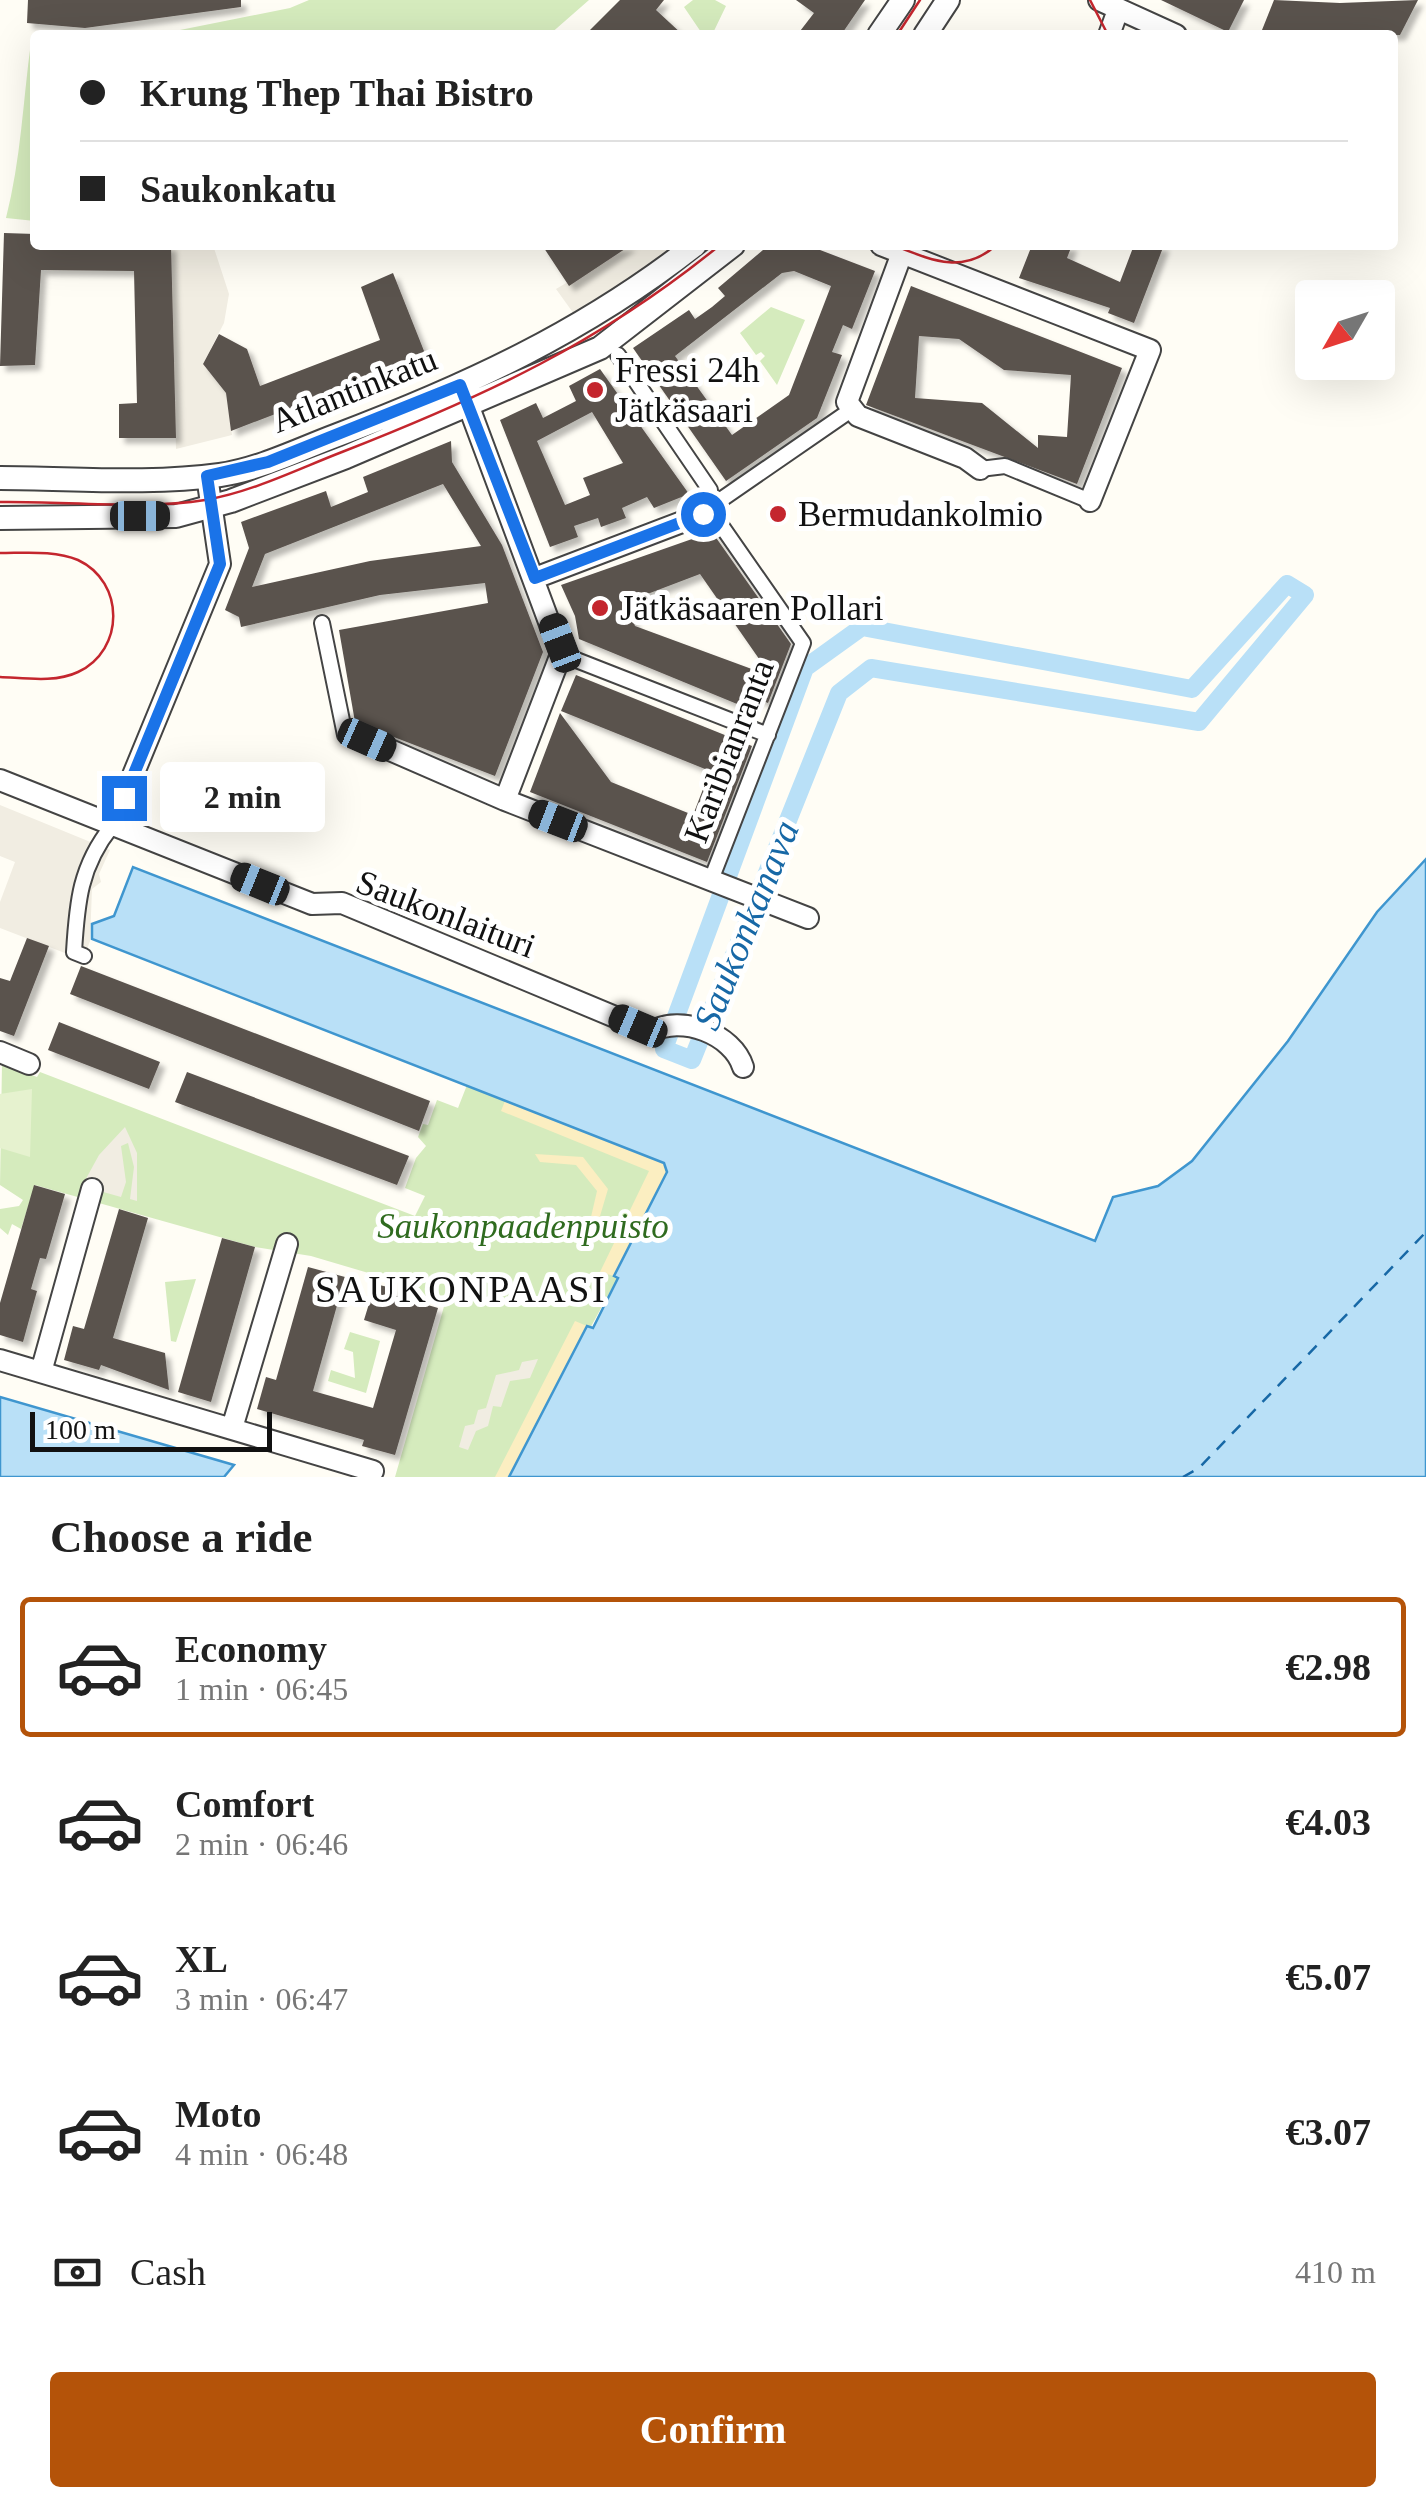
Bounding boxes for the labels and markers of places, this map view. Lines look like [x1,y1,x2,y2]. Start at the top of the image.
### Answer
place label: Fressi 24h Jätkäsaari [615,351,760,430]
marker: Fressi 24h Jätkäsaari [584,379,606,401]
place label: Bermudankolmio [798,495,1043,534]
marker: Bermudankolmio [767,503,789,525]
place label: Jätkäsaaren Pollari [620,589,884,628]
marker: Jätkäsaaren Pollari [589,597,611,619]

